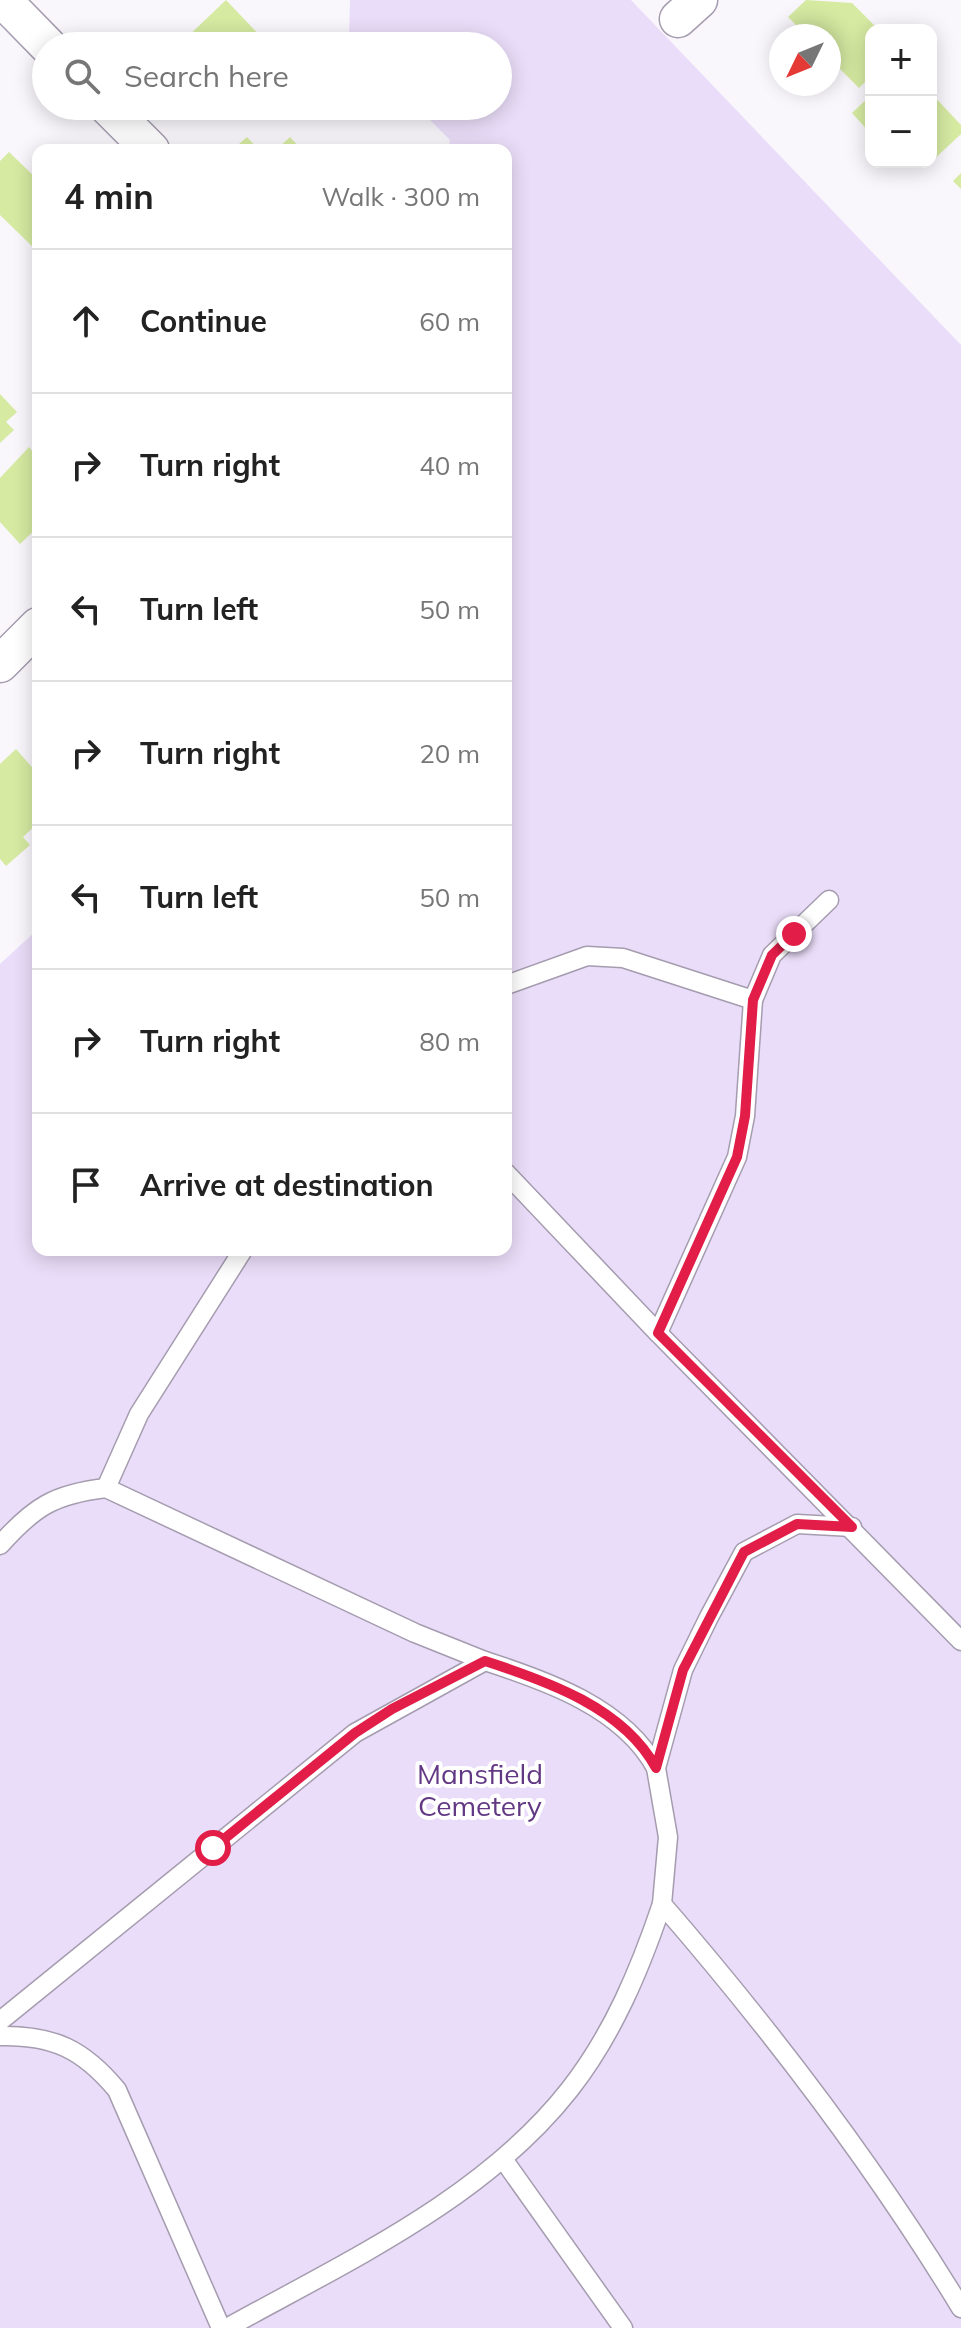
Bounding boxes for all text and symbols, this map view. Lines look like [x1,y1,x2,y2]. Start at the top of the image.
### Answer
north arrow [769,24,841,96]
map controls [865,24,937,168]
button: + [865,24,937,96]
search box [32,32,512,120]
icon: search [60,54,104,98]
text: Search here [124,57,289,95]
button: − [865,96,937,168]
text: 4 min [64,175,154,218]
text: Walk · 300 m [321,180,480,213]
icon: ahead [64,299,108,343]
text: Continue [140,302,267,340]
text: 60 m [419,305,480,338]
icon: right [64,443,108,487]
text: Turn right [140,446,280,484]
text: 40 m [419,449,480,482]
icon: left [64,587,108,631]
text: Turn left [140,590,258,628]
text: 50 m [419,593,480,626]
icon: right [64,731,108,775]
text: Turn right [140,734,280,772]
text: 20 m [419,737,480,770]
icon: left [64,875,108,919]
text: Turn left [140,878,258,916]
text: 50 m [419,881,480,914]
route end [776,916,812,952]
icon: right [64,1019,108,1063]
text: Turn right [140,1022,280,1060]
text: 80 m [419,1025,480,1058]
icon: arrive [64,1163,108,1207]
text: Arrive at destination [140,1166,434,1204]
park label: Mansfield Cemetery [417,1756,543,1823]
route start [195,1830,231,1866]

